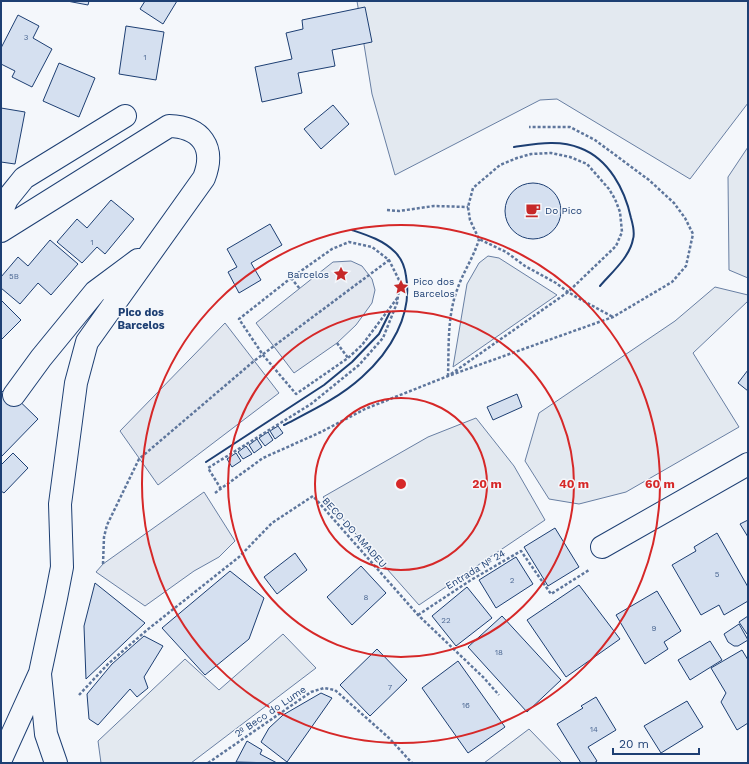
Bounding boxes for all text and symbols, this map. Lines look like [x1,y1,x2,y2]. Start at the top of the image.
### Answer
house number: 3 [24,33,29,42]
house number: 1 [143,53,147,62]
cafe icon: Do Pico [524,201,542,219]
place label: Do Pico [545,205,582,216]
house number: 1 [90,238,94,247]
place icon: Barcelos [332,265,350,283]
place label: Barcelos [287,269,329,280]
house number: 5B [9,272,19,281]
place label: Pico dos Barcelos [413,276,455,299]
place icon: Pico dos Barcelos [392,278,410,296]
district label: Pico dos Barcelos [117,306,165,332]
centre of rings [394,477,408,491]
text: 20 m [472,477,502,491]
text: 40 m [559,477,589,491]
text: 60 m [645,477,675,491]
street label: BECO DO AMADEU [320,495,389,570]
street label: Entrada Nº 24 [444,547,507,591]
house number: 5 [715,570,720,579]
house number: 2 [510,576,515,585]
house number: 8 [364,593,369,602]
house number: 22 [441,616,451,625]
house number: 9 [652,624,657,633]
house number: 18 [495,648,503,657]
street label: 2º Beco do Lume [233,683,308,739]
house number: 7 [388,683,393,692]
house number: 16 [462,701,470,710]
house number: 14 [590,725,598,734]
scale bar [613,730,699,756]
text: 20 m [619,737,649,751]

